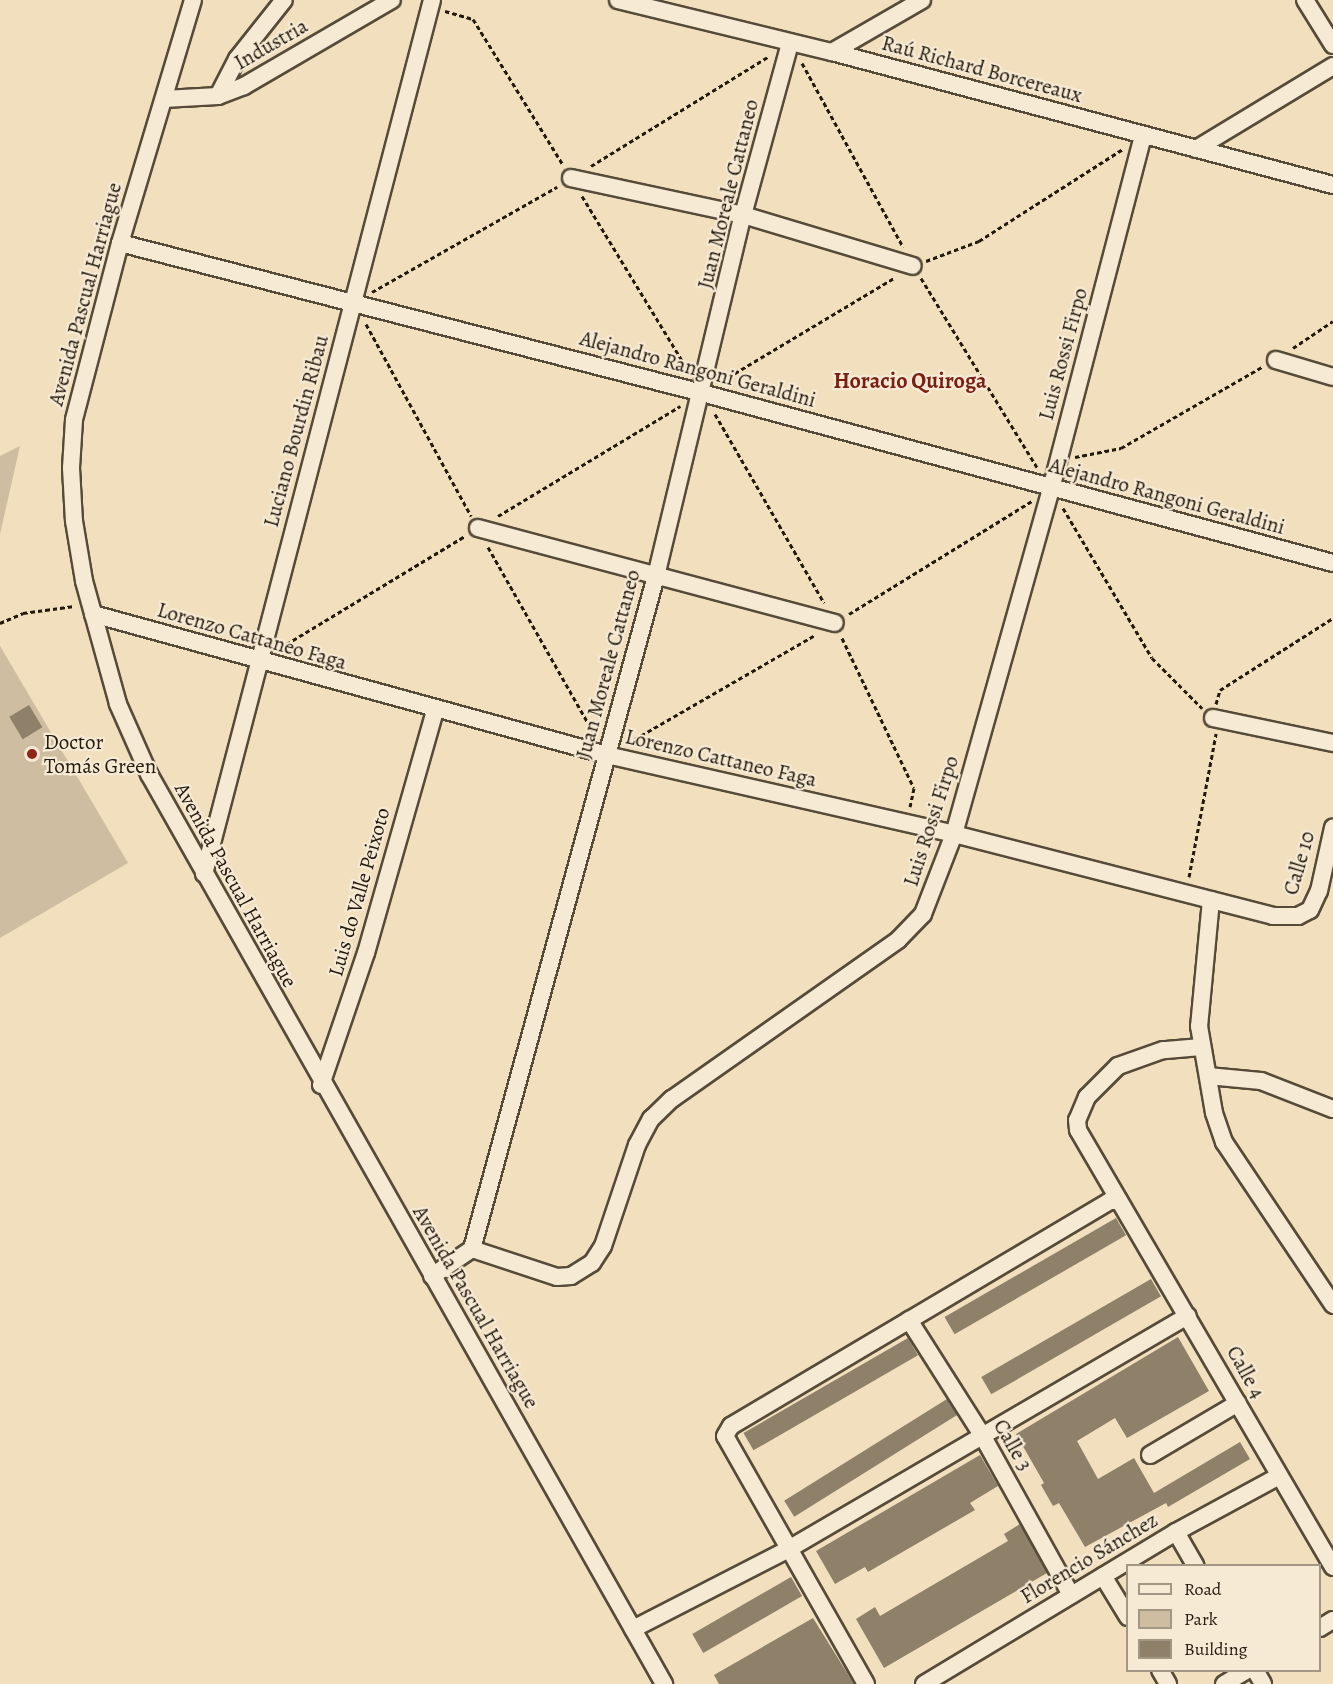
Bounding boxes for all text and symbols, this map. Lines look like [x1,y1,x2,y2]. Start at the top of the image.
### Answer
street label: Industria [230,13,312,75]
street label: Raú Richard Borcereaux [879,30,1085,108]
street label: Juan Moreale Cattaneo [692,97,764,291]
street label: Avenida Pascual Harriague [43,180,127,408]
street label: Luis Rossi Firpo [1033,285,1093,423]
street label: Alejandro Rangoni Geraldini [577,325,819,413]
street label: Luciano Bourdin Ribau [258,332,334,530]
district label: Horacio Quiroga [833,369,987,395]
street label: Alejandro Rangoni Geraldini [1046,452,1288,540]
street label: Juan Moreale Cattaneo [571,567,645,761]
street label: Lorenzo Cattaneo Faga [154,597,350,675]
street label: Lorenzo Cattaneo Faga [623,724,819,792]
place label: Doctor Tomás Green [44,729,156,779]
marker: Doctor Tomás Green [25,747,39,761]
street label: Luis Rossi Firpo [898,752,964,890]
street label: Avenida Pascual Harriague [169,778,303,992]
street label: Luis do Valle Peixoto [323,805,395,979]
street label: Calle 10 [1278,828,1320,898]
street label: Avenida Pascual Harriague [408,1201,544,1413]
street label: Calle 4 [1221,1341,1271,1403]
street label: Calle 3 [988,1415,1038,1475]
street label: Florencio Sánchez [1016,1507,1162,1609]
legend [1126,1564,1321,1672]
text: Road [1184,1577,1221,1601]
text: Park [1184,1607,1218,1631]
text: Building [1184,1637,1248,1661]

